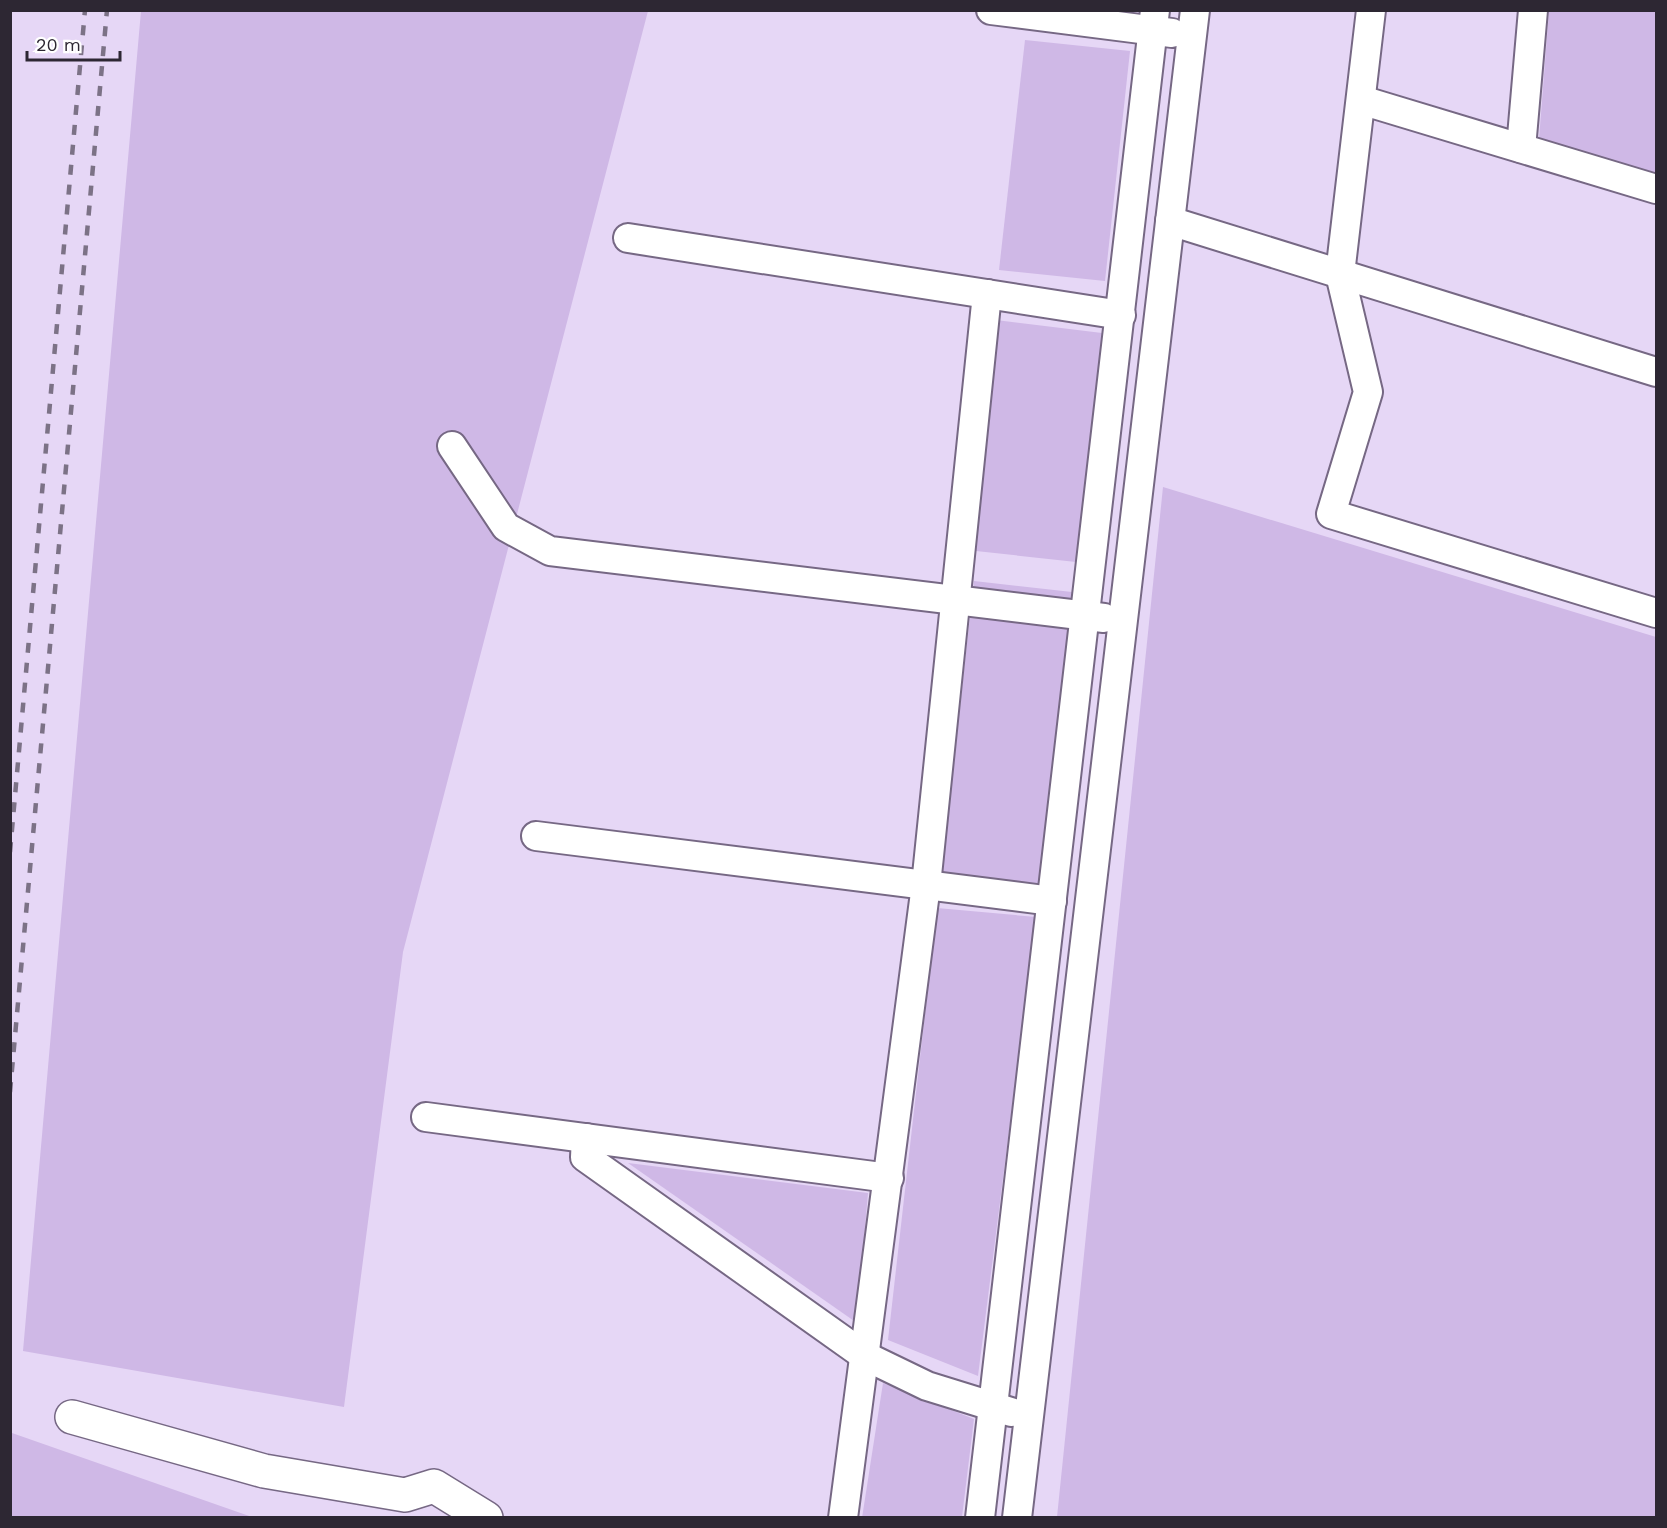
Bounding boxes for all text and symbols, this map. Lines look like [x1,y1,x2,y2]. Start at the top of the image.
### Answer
scale bar [27,24,120,62]
text: 20 m [36,34,81,55]

